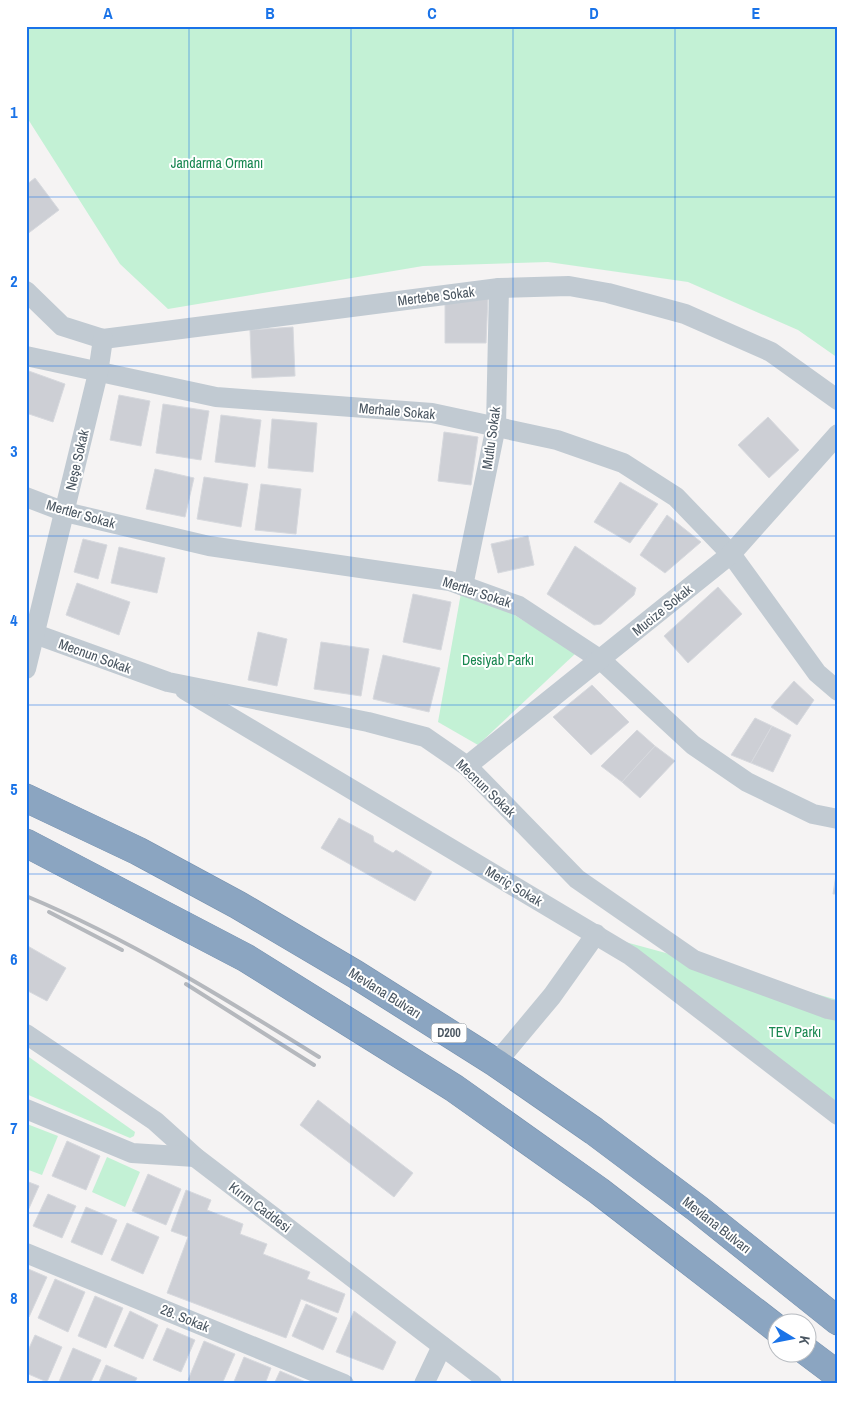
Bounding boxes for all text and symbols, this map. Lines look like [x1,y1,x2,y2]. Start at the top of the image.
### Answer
text: A [103,2,113,24]
text: B [265,2,275,24]
text: C [427,2,437,24]
text: D [589,2,599,24]
text: E [752,2,761,24]
text: 1 [10,101,18,123]
park label: Jandarma Ormanı [171,154,263,172]
text: 2 [10,270,18,292]
street label: Mertebe Sokak [397,282,476,310]
street label: Merhale Sokak [358,399,436,423]
street label: Mutlu Sokak [478,405,504,471]
street label: Neşe Sokak [61,428,93,492]
text: 3 [10,440,18,462]
street label: Mertler Sokak [44,496,118,532]
street label: Mertler Sokak [441,572,514,612]
street label: Mucize Sokak [628,580,696,640]
text: 4 [10,609,18,631]
street label: Mecnun Sokak [56,635,134,678]
park label: Desiyab Parkı [462,651,534,669]
street label: Mecnun Sokak [452,755,520,821]
text: 5 [10,778,18,800]
street label: Meriç Sokak [482,862,546,910]
text: 6 [10,948,18,970]
street label: Mevlana Bulvarı [345,964,425,1022]
park label: TEV Parkı [769,1023,821,1041]
road number: D200 [432,1024,466,1042]
text: 7 [10,1117,18,1139]
street label: Kırım Caddesi [225,1178,295,1236]
street label: Mevlana Bulvarı [679,1193,755,1257]
text: 8 [10,1287,18,1309]
street label: 28. Sokak [158,1300,212,1336]
north arrow [766,1312,816,1362]
text: K [795,1335,814,1347]

